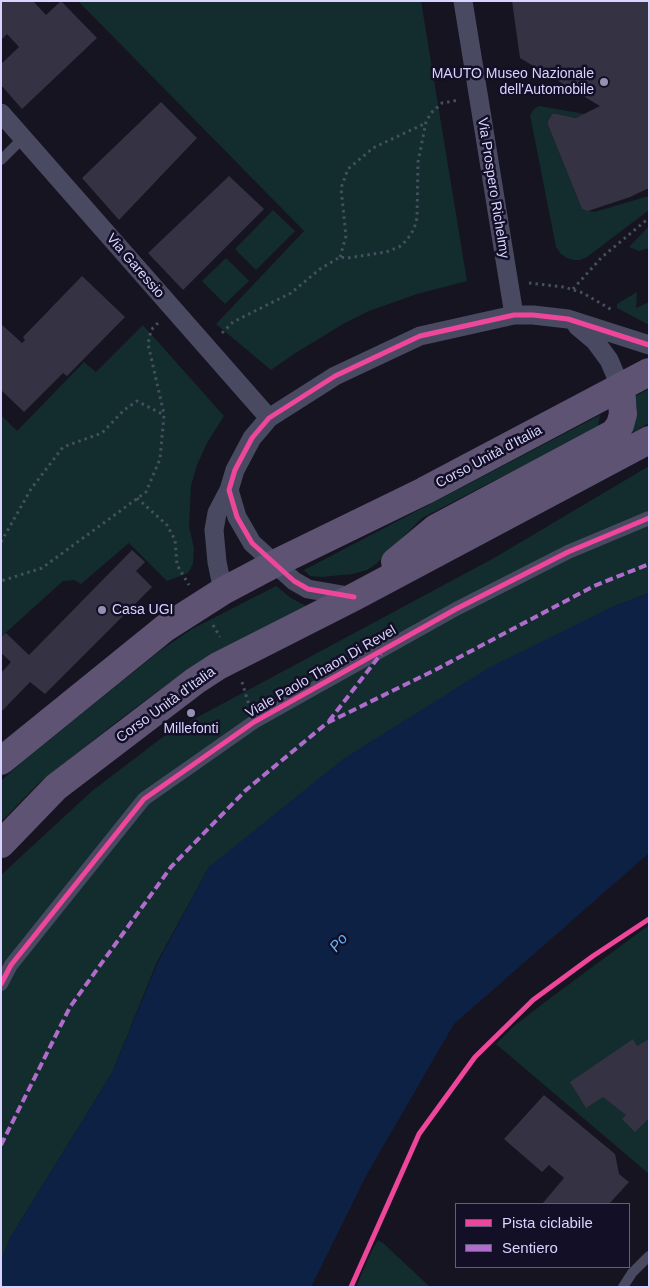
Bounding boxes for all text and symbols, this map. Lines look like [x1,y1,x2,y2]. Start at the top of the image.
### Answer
place label: MAUTO Museo Nazionale dell'Automobile [432,66,594,98]
marker: MAUTO Museo Nazionale dell'Automobile [598,76,610,88]
street label: Via Prospero Richelmy [474,116,512,260]
street label: Via Garessio [102,230,168,302]
street label: Corso Unità d'Italia [433,422,545,492]
place label: Casa UGI [112,602,173,618]
marker: Casa UGI [96,604,108,616]
street label: Viale Paolo Thaon Di Revel [243,622,399,722]
street label: Corso Unità d'Italia [113,664,219,746]
marker: Millefonti [185,707,197,719]
place label: Millefonti [163,721,219,737]
water label: Po [326,930,352,956]
legend [455,1203,630,1268]
text: Pista ciclabile [502,1214,593,1231]
text: Sentiero [502,1239,558,1256]

